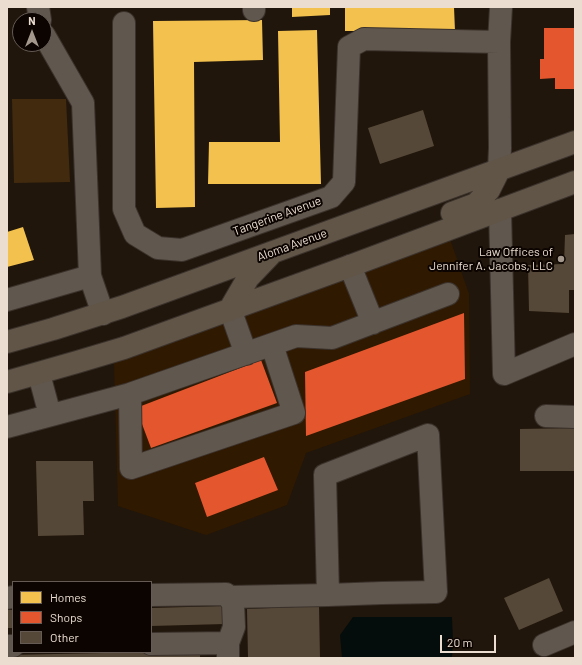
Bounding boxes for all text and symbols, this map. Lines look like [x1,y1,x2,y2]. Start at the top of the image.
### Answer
north arrow [12,12,52,52]
text: N [28,14,36,27]
street label: Tangerine Avenue [231,193,323,239]
street label: Aloma Avenue [255,226,329,264]
place label: Law Offices of Jennifer A. Jacobs, LLC [429,245,553,273]
marker: Law Offices of Jennifer A. Jacobs, LLC [556,254,566,264]
legend [12,581,152,653]
text: Homes [50,590,86,604]
text: Shops [50,610,82,624]
scale bar [442,627,498,653]
text: Other [50,630,79,644]
text: 20 m [447,635,473,649]

